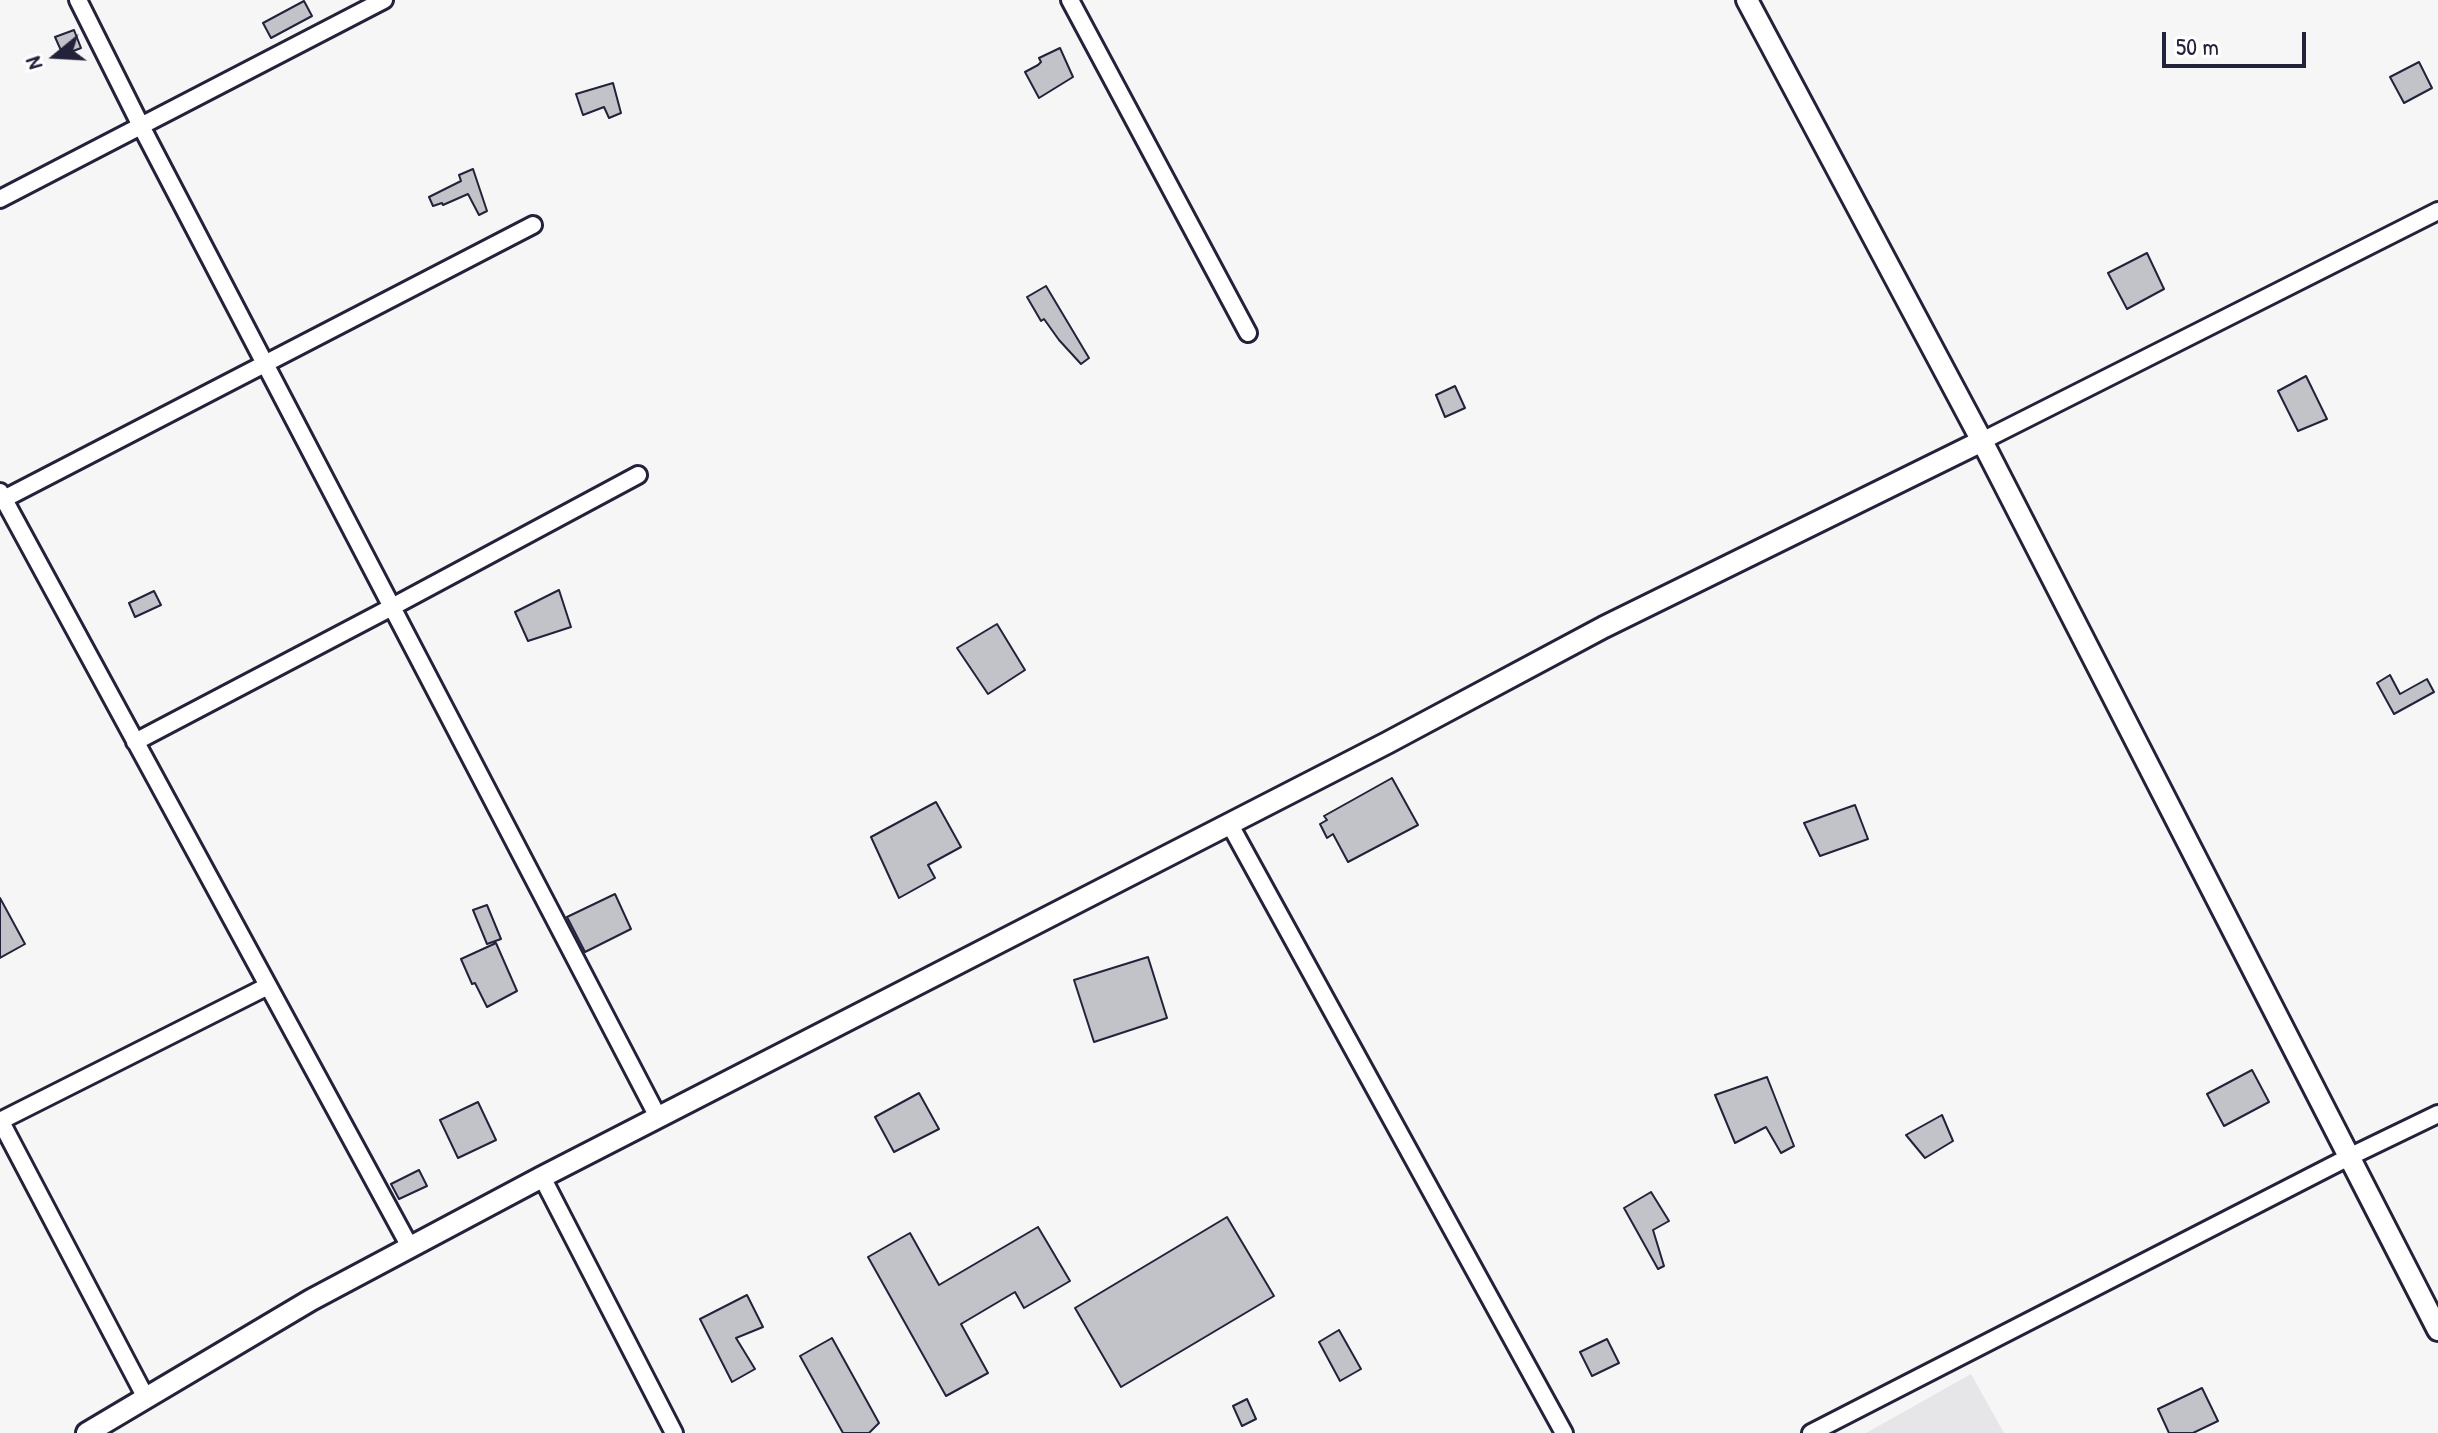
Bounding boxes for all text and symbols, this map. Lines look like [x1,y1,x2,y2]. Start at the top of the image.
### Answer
north arrow [16,16,96,96]
scale bar [2166,16,2310,66]
text: 50 m [2176,30,2219,62]
text: N [17,53,49,74]

